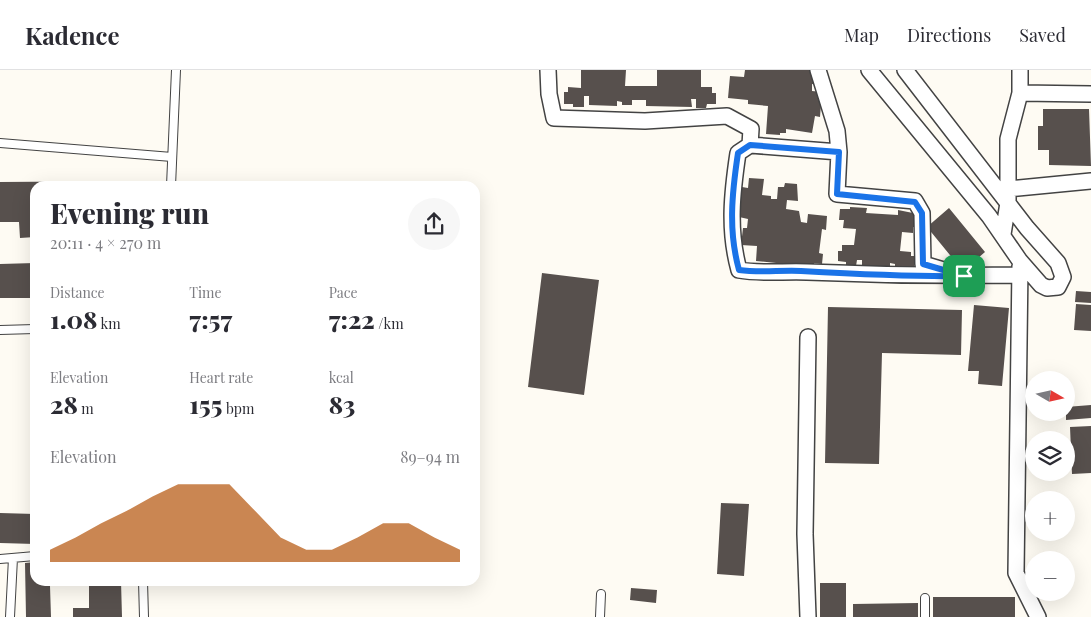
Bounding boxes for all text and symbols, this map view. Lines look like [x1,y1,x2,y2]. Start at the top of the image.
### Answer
text: Kadence [25,19,120,51]
text: Map [844,23,879,47]
text: Directions [907,23,991,47]
text: Saved [1019,23,1066,47]
text: Evening run [50,194,209,231]
button: share [408,198,460,250]
text: 20:11 · 4 × 270 m [50,232,161,253]
pin [943,255,985,297]
icon: arrive [950,262,978,290]
text: Distance [50,283,105,302]
text: Time [189,283,222,302]
text: Pace [329,283,358,302]
text: 1.08 [50,302,97,335]
text: 7:57 [189,302,232,335]
text: 7:22 [329,302,375,335]
text: km [97,314,121,333]
text: /km [375,314,404,333]
text: Elevation [50,368,108,387]
text: Heart rate [189,368,253,387]
text: kcal [329,368,354,387]
north arrow [1025,371,1075,421]
map controls [1025,371,1075,601]
text: 28 [50,387,78,420]
text: 155 [189,387,222,420]
text: 83 [329,387,355,420]
text: m [78,399,94,418]
text: bpm [222,399,254,418]
button: layers [1025,431,1075,481]
text: Elevation [50,446,117,467]
text: 89–94 m [400,446,460,467]
button: + [1025,491,1075,541]
button: − [1025,551,1075,601]

